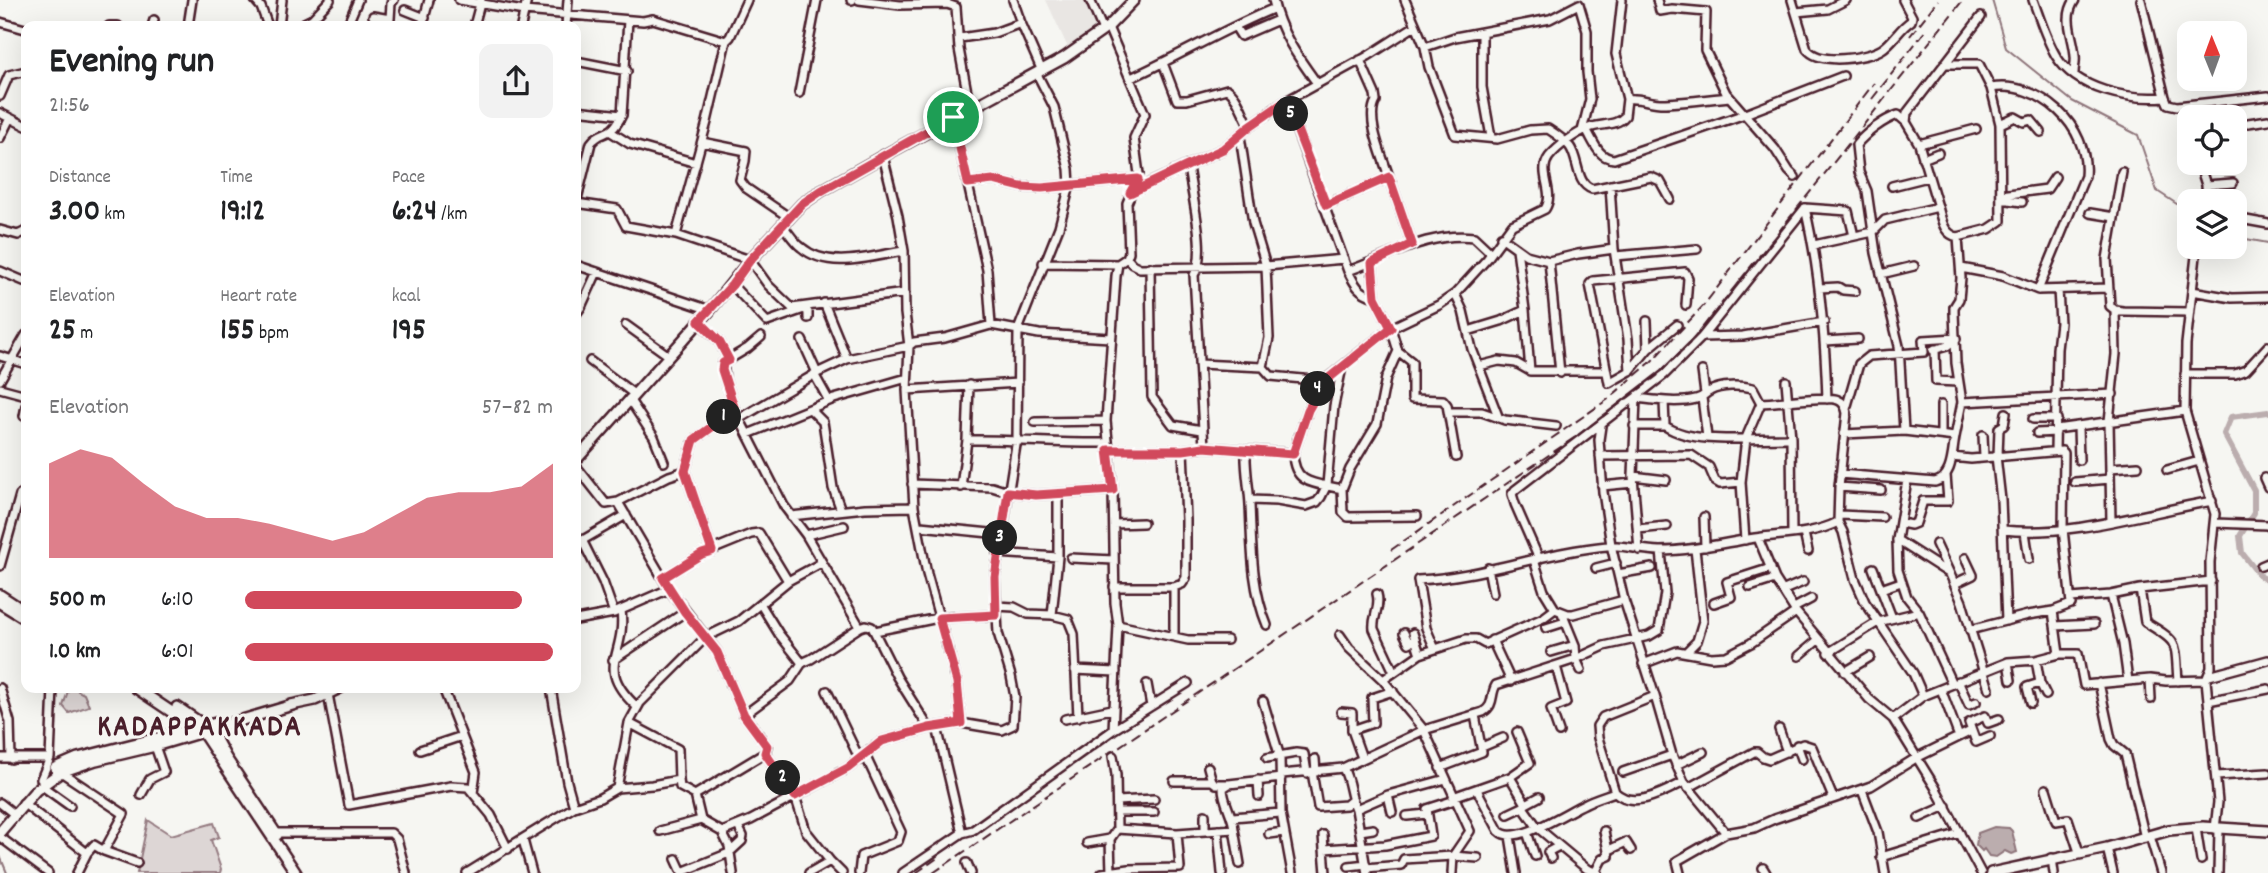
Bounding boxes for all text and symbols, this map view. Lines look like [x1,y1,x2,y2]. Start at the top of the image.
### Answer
north arrow [2177,21,2247,91]
map controls [2177,21,2247,259]
text: Evening run [49,36,214,91]
button: share [479,44,553,118]
pin [923,87,983,147]
text: 21:56 [49,90,90,123]
pin: 5 [1274,96,1308,132]
icon: arrive [934,98,972,136]
text: 5 [1286,100,1295,127]
button: locate [2177,105,2247,175]
text: Distance [49,165,111,192]
text: Time [220,165,253,192]
text: Pace [392,165,425,192]
button: layers [2177,189,2247,259]
text: 3.00 [49,192,100,235]
text: 19:12 [220,192,265,235]
text: 6:24 [392,192,437,235]
text: km [100,202,125,229]
text: /km [437,202,468,229]
text: Elevation [49,284,115,311]
text: Heart rate [220,284,297,311]
text: kcal [392,284,421,311]
text: 25 [49,311,76,354]
text: 155 [220,311,255,354]
text: 195 [392,311,426,354]
text: m [76,321,93,348]
text: bpm [255,321,289,348]
pin: 4 [1300,372,1336,406]
text: 4 [1314,375,1321,402]
text: Elevation [49,392,129,425]
text: 57–82 m [482,392,553,425]
pin: 1 [706,400,742,434]
text: 1 [721,403,726,430]
pin: 3 [982,520,1018,556]
text: 3 [995,524,1004,551]
text: 500 m [49,584,106,617]
text: 6:10 [161,584,194,617]
text: 1.0 km [49,636,101,669]
text: 6:01 [161,636,194,669]
district label: KADAPPAKKADA [97,708,303,751]
pin: 2 [766,760,800,796]
text: 2 [778,764,787,791]

